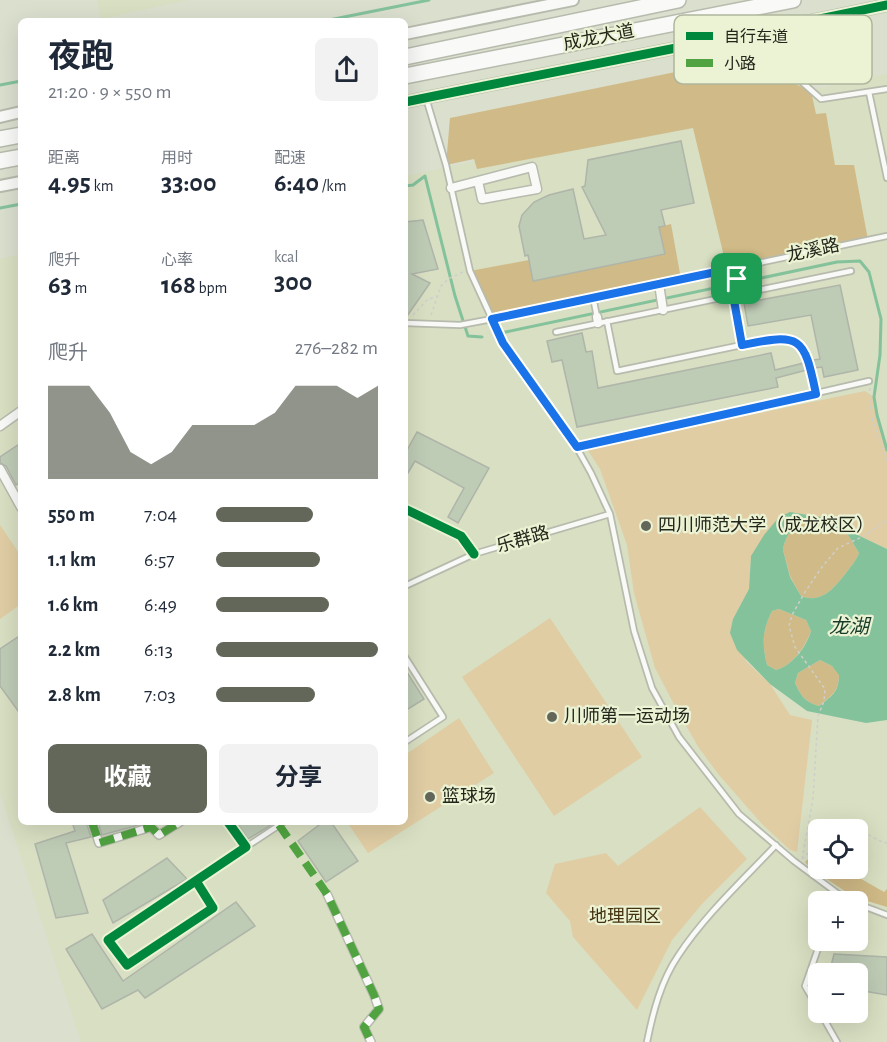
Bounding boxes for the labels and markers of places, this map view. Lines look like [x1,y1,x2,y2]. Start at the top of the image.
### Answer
pin [711,253,762,304]
place label: 四川师范大学（成龙校区） [658,515,874,535]
marker: 四川师范大学（成龙校区） [639,519,653,533]
place label: 川师第一运动场 [564,706,690,726]
marker: 川师第一运动场 [545,710,559,724]
place label: 篮球场 [442,786,496,806]
marker: 篮球场 [423,790,437,804]

